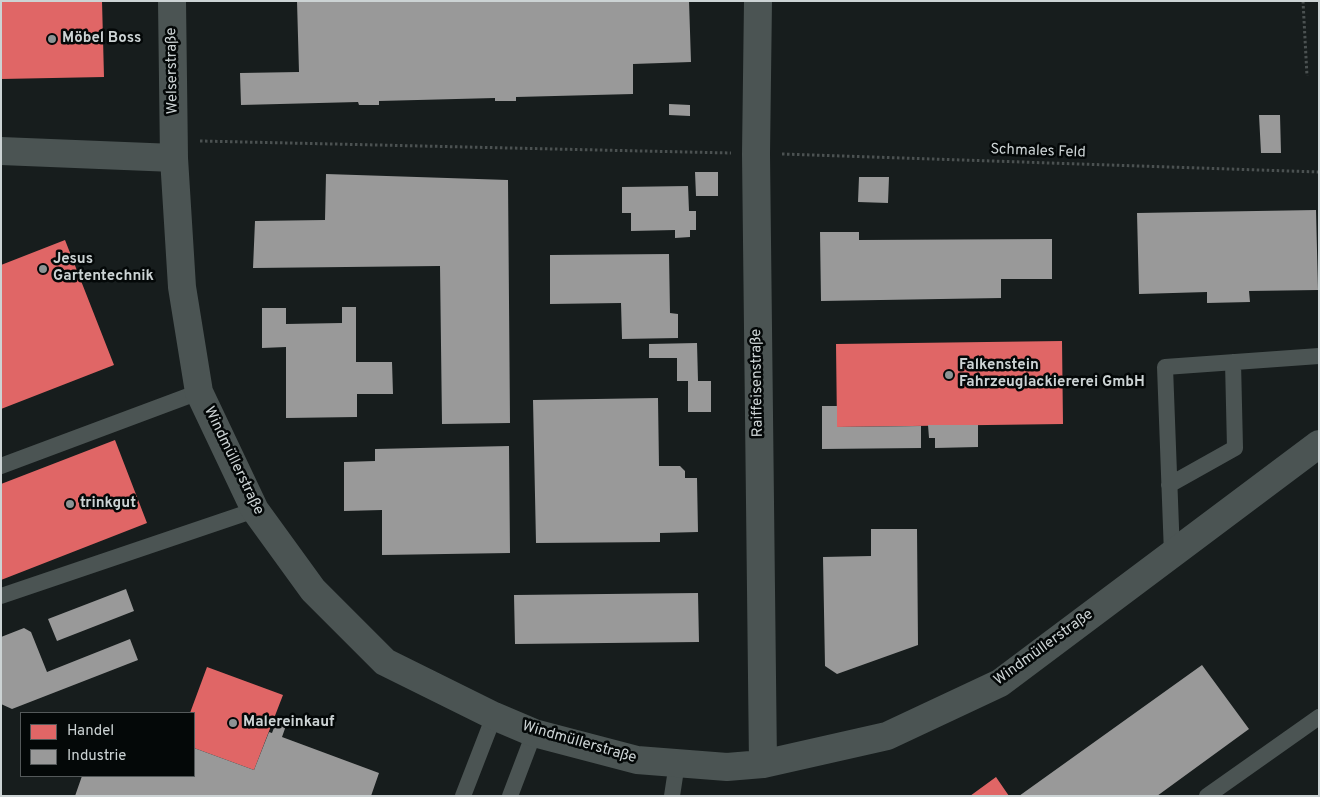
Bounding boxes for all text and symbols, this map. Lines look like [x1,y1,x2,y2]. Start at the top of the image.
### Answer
street label: Welserstraße [163,27,183,115]
place label: Möbel Boss [62,30,141,48]
marker: Möbel Boss [46,33,58,45]
street label: Schmales Feld [990,141,1086,163]
place label: Jesus Gartentechnik [53,251,154,286]
marker: Jesus Gartentechnik [37,263,49,275]
street label: Raiffeisenstraße [748,328,768,438]
place label: Falkenstein Fahrzeuglackiererei GmbH [959,357,1145,392]
marker: Falkenstein Fahrzeuglackiererei GmbH [943,369,955,381]
street label: Windmüllerstraße [199,404,267,518]
place label: trinkgut [80,495,136,513]
marker: trinkgut [64,498,76,510]
street label: Windmüllerstraße [991,606,1097,690]
legend [20,712,195,777]
place label: Malereinkauf [243,714,334,732]
marker: Malereinkauf [227,717,239,729]
street label: Windmüllerstraße [520,718,638,768]
text: Handel [67,722,114,741]
text: Industrie [67,747,126,766]

